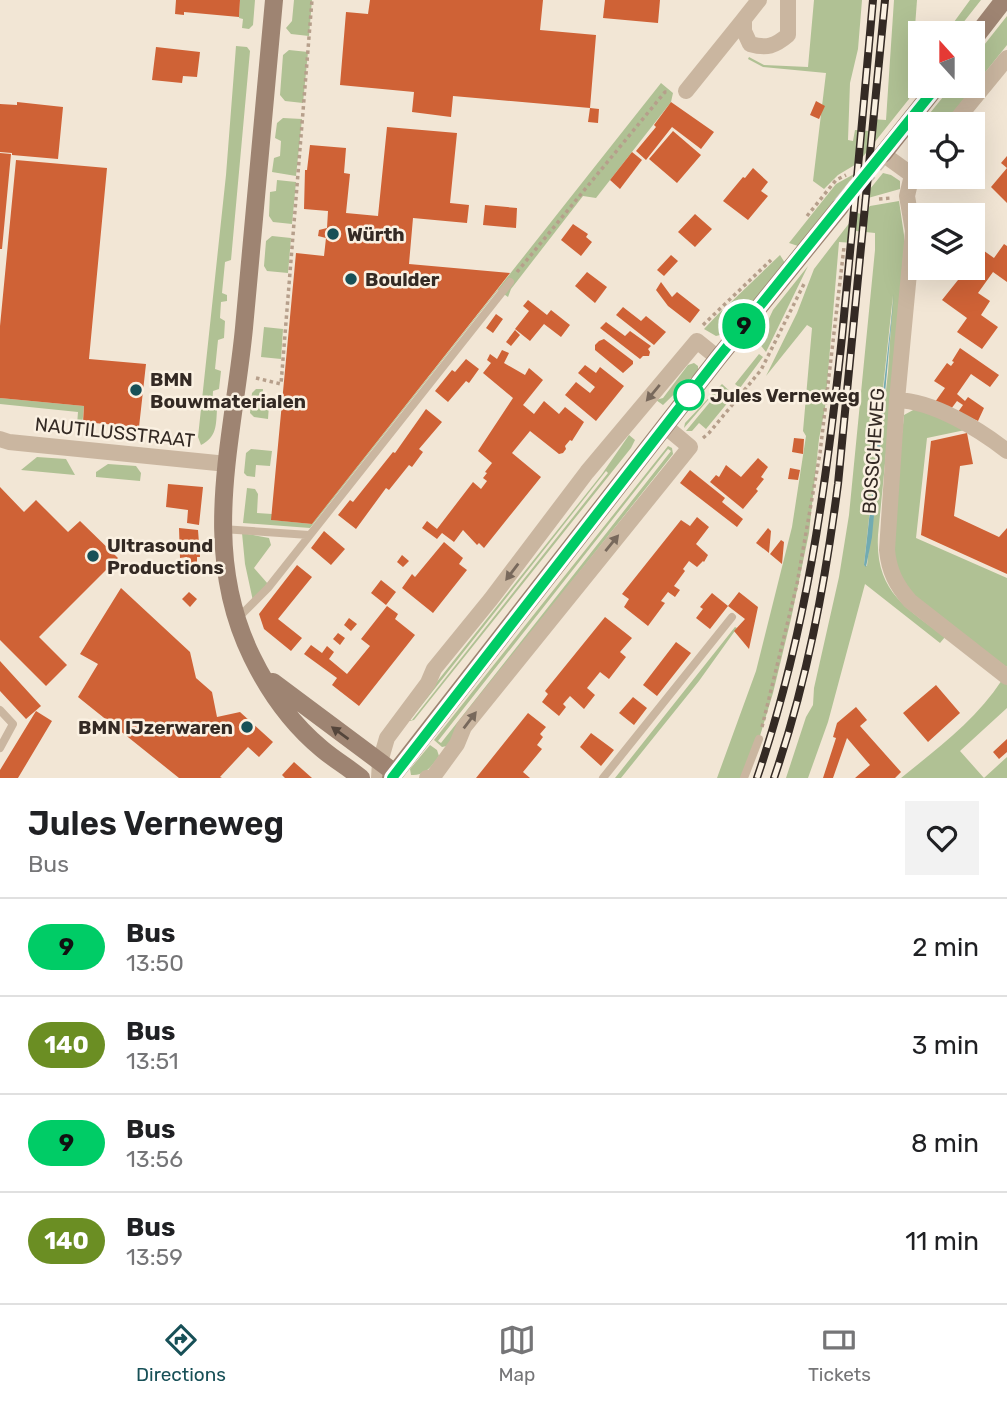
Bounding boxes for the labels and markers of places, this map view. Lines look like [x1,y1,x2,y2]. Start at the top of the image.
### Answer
place label: Würth [347,223,405,246]
marker: Würth [325,226,341,242]
place label: Boulder [365,268,440,291]
marker: Boulder [343,271,359,287]
place label: BMN Bouwmaterialen [150,368,306,413]
marker: Jules Verneweg [674,380,704,410]
marker: BMN Bouwmaterialen [128,382,144,398]
place label: Jules Verneweg [710,384,860,407]
place label: Ultrasound Productions [107,534,224,579]
marker: Ultrasound Productions [85,548,101,564]
place label: BMN IJzerwaren [78,716,233,739]
marker: BMN IJzerwaren [239,719,255,735]

